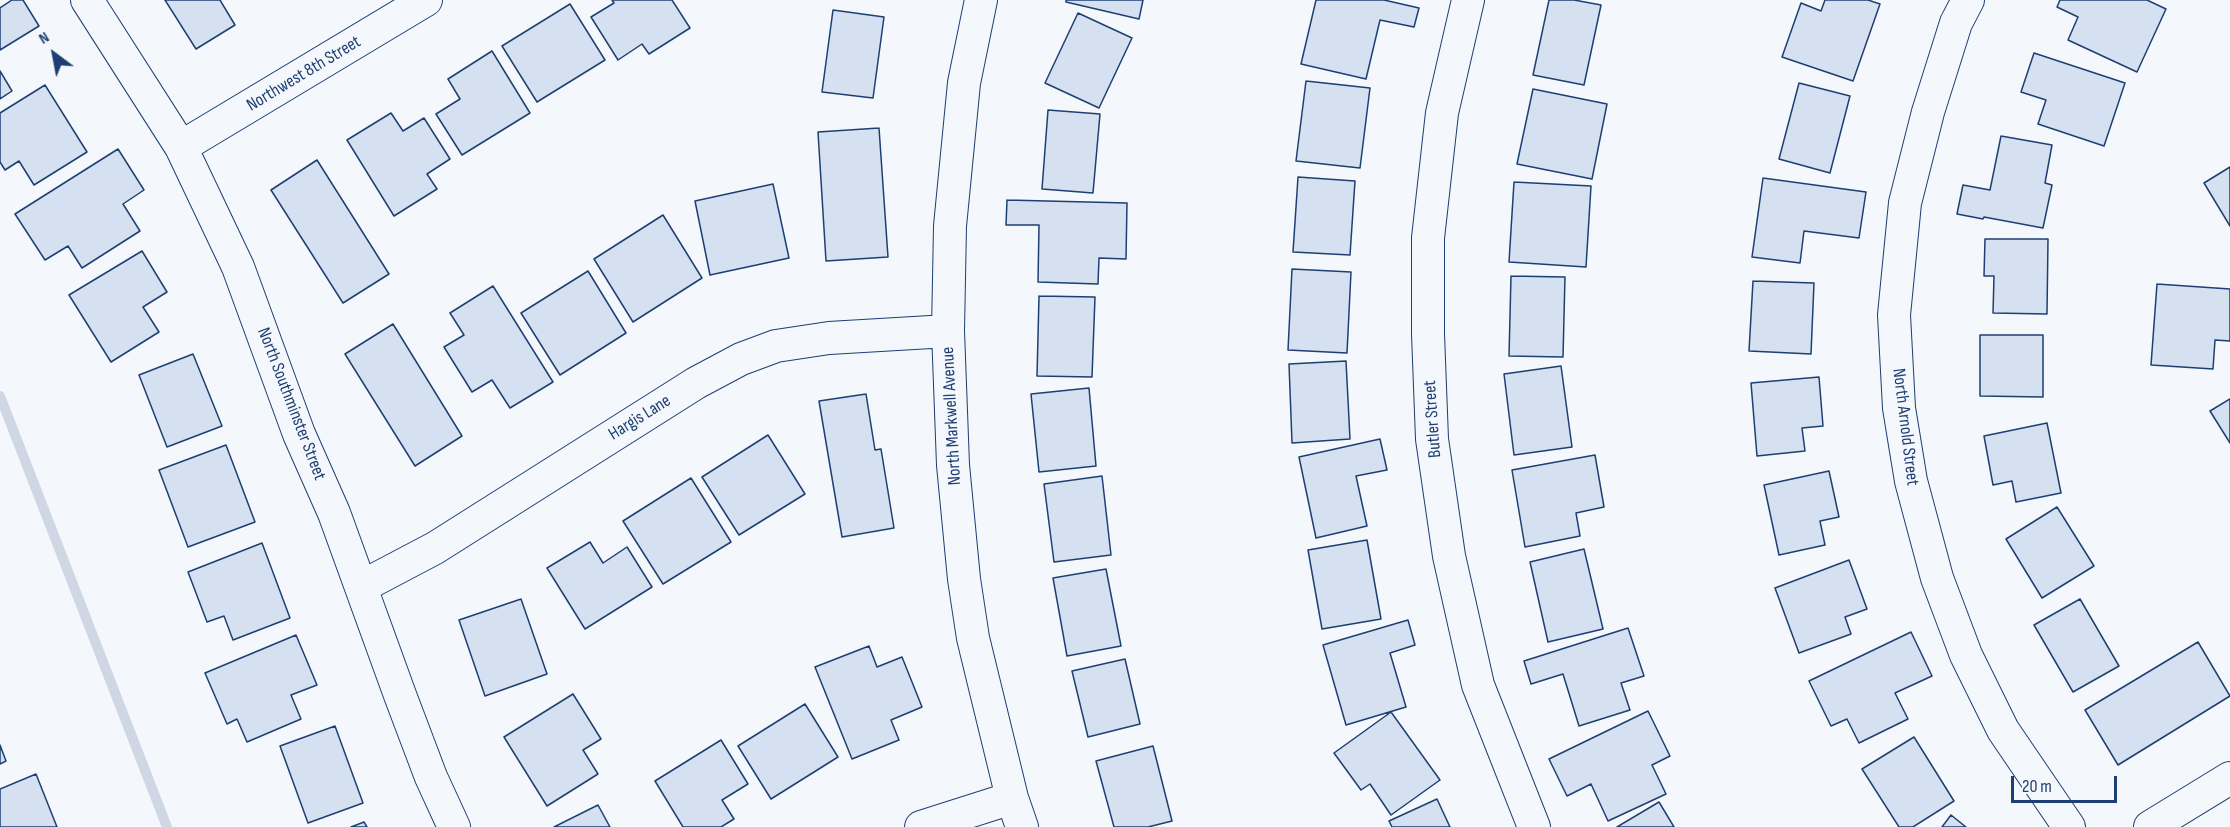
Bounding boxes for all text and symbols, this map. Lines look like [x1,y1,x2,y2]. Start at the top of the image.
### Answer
north arrow [24,24,84,84]
text: N [36,28,53,49]
street label: Northwest 8th Street [243,31,365,117]
street label: North Southminster Street [252,325,330,483]
street label: North Markwell Avenue [938,346,966,486]
street label: North Arnold Street [1887,367,1923,487]
street label: Butler Street [1420,380,1446,458]
street label: Hargis Lane [605,391,675,445]
scale bar [2014,764,2120,802]
text: 20 m [2022,776,2052,797]

